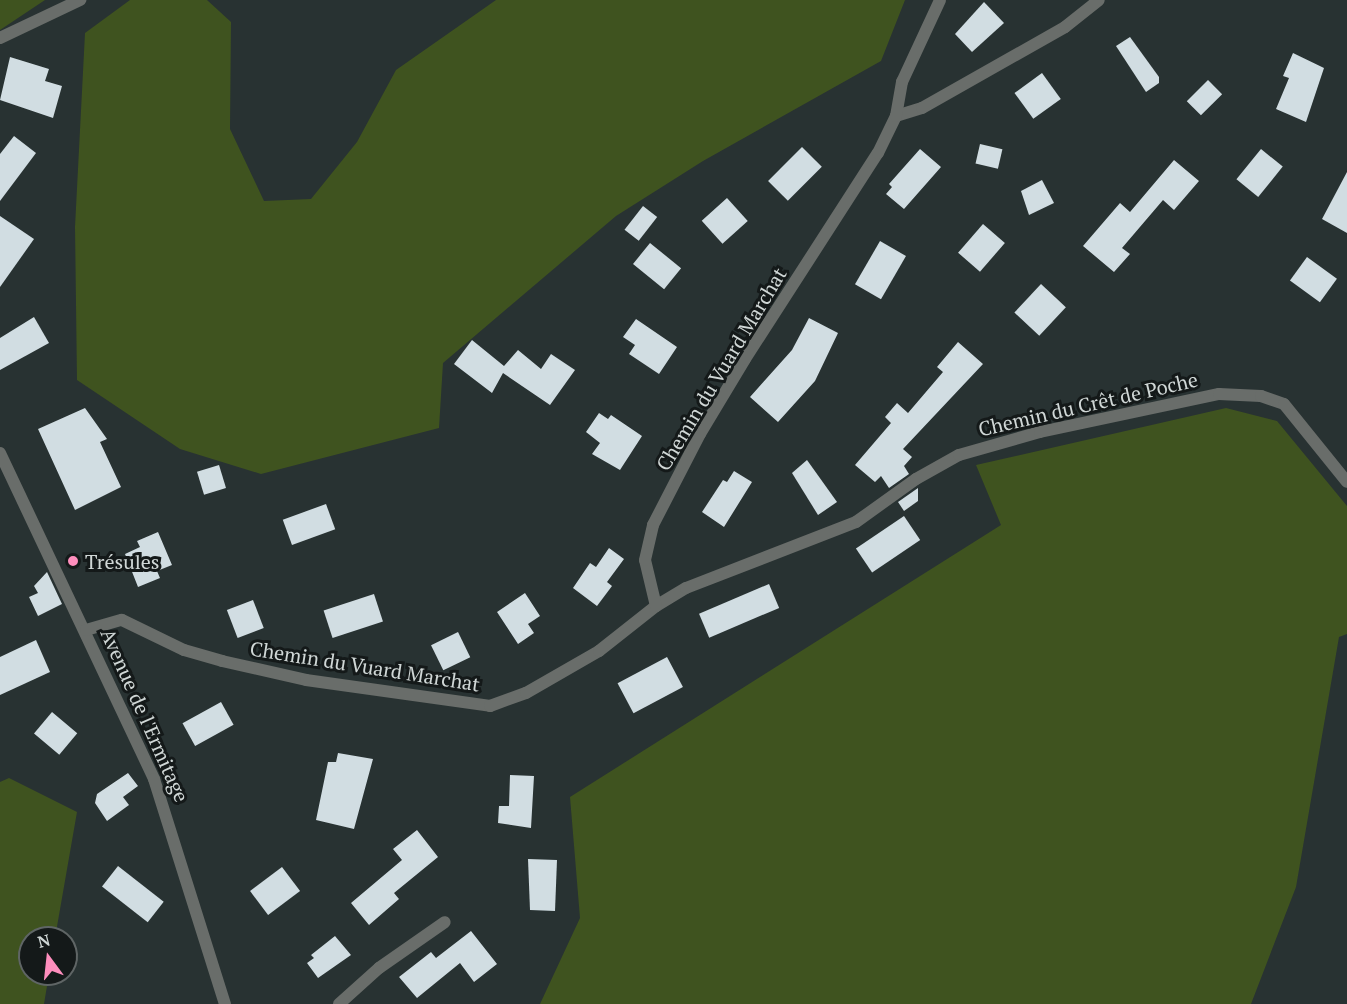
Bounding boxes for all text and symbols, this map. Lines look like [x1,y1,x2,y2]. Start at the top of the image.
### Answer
street label: Chemin du Vuard Marchat [651,263,791,475]
street label: Chemin du Crêt de Poche [976,367,1200,441]
place label: Trésules [85,549,159,573]
marker: Trésules [66,554,80,568]
street label: Avenue de l'Ermitage [96,624,194,806]
street label: Chemin du Vuard Marchat [248,636,482,696]
north arrow [18,926,78,986]
text: N [35,928,53,953]

